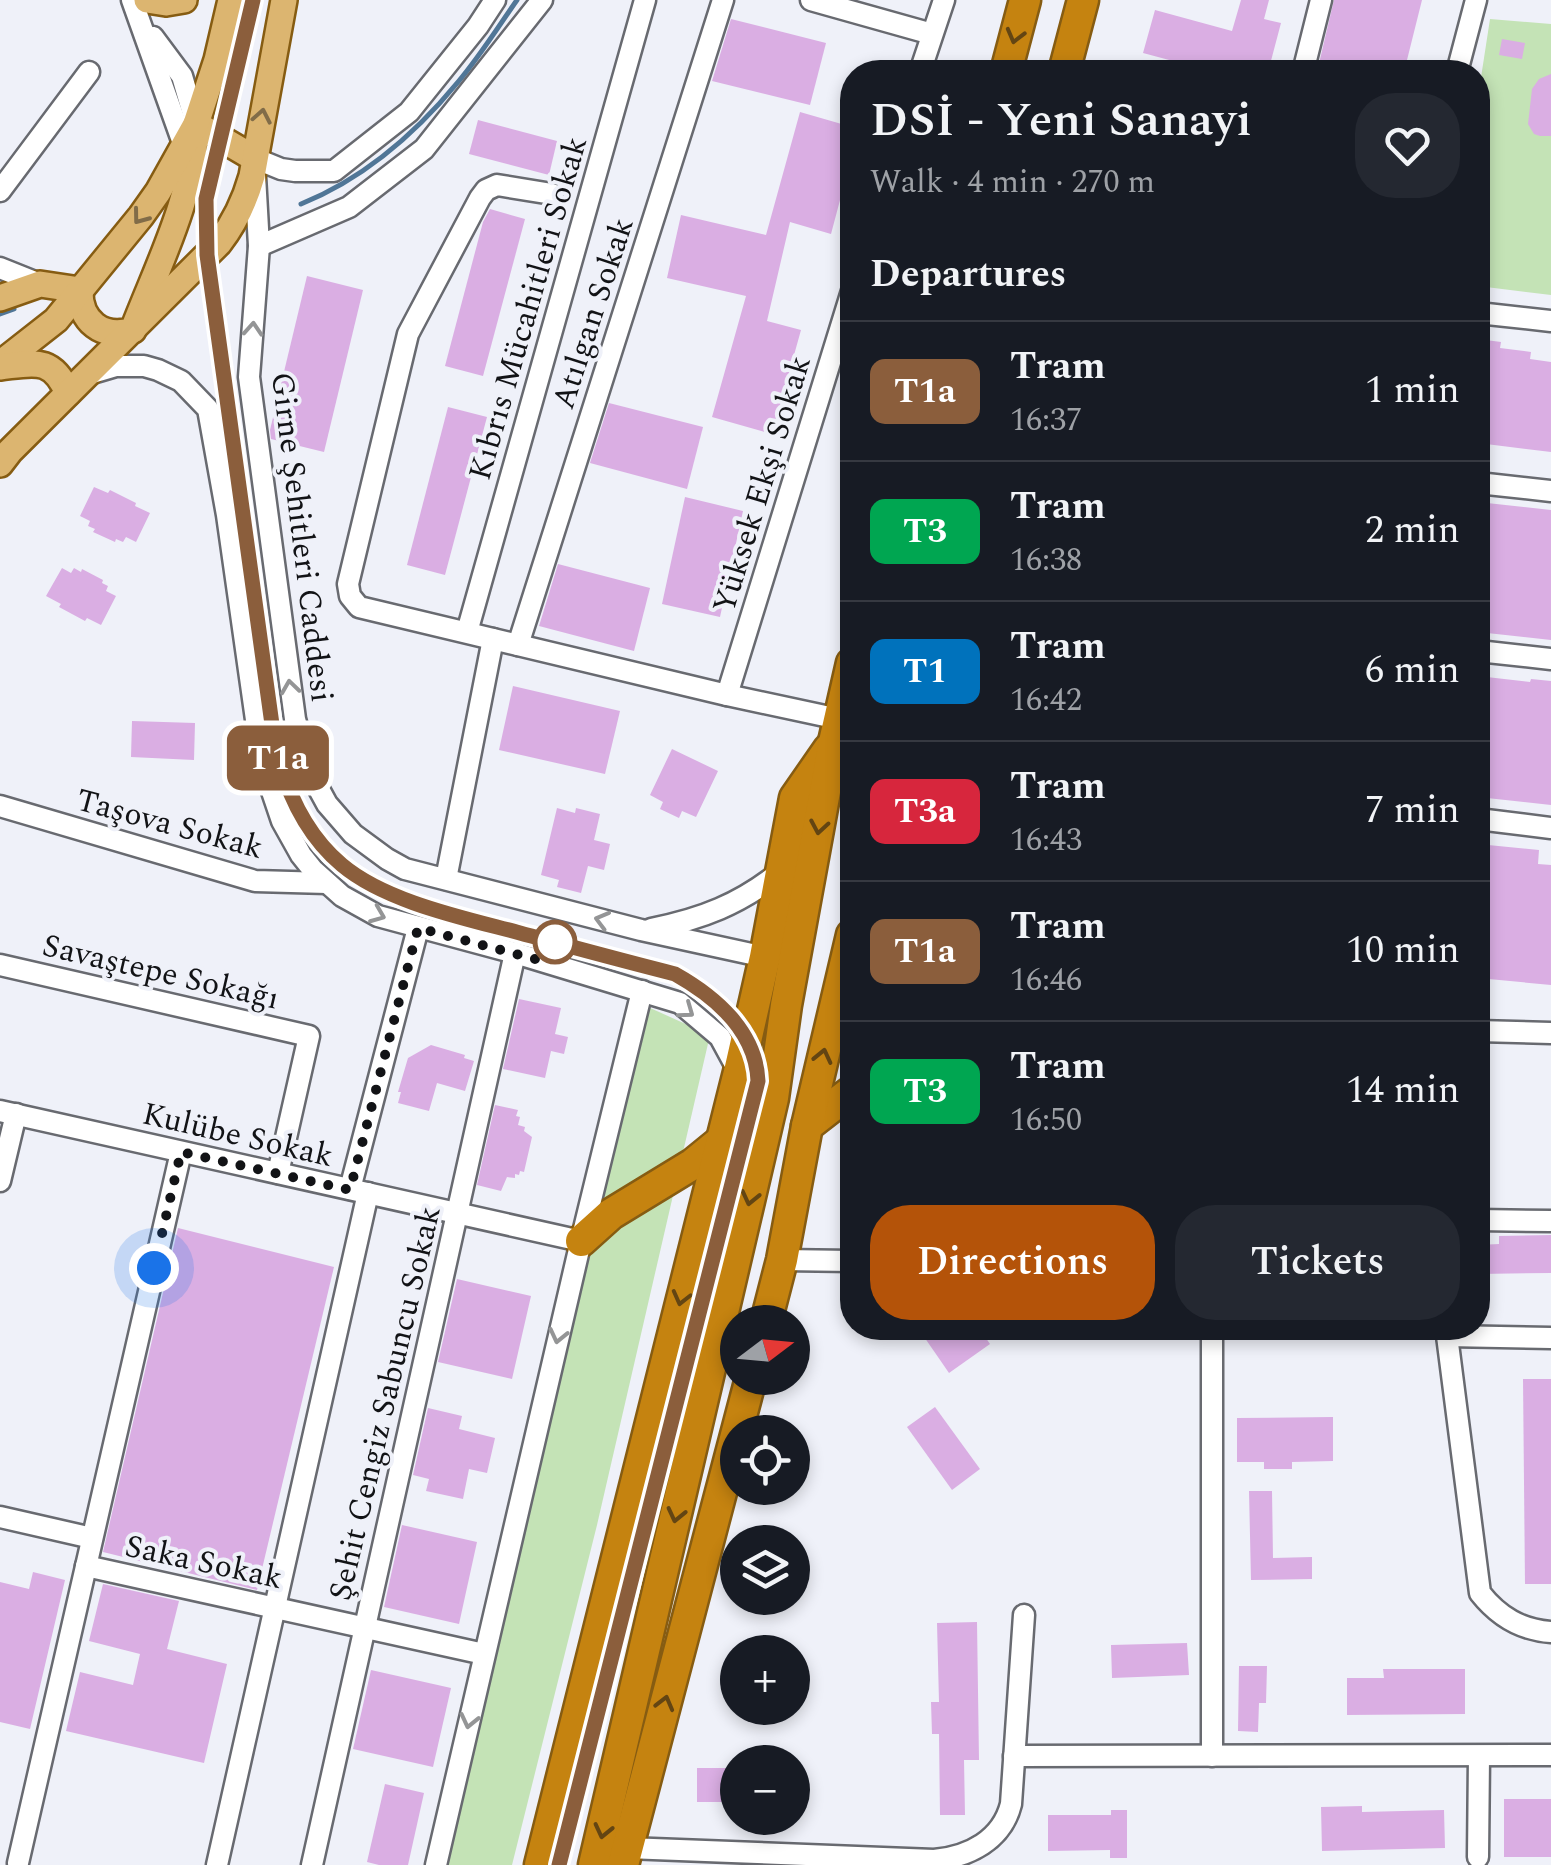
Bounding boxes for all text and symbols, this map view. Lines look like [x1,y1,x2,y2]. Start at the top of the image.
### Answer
one-way arrow [1006,27,1027,44]
text: DSİ - Yeni Sanayi [870,84,1252,157]
button: heart [1355,93,1460,198]
one-way arrow [251,108,272,124]
street label: Kıbrıs Mücahitleri Sokak [456,131,601,486]
text: Walk · 4 min · 270 m [870,158,1155,207]
one-way arrow [134,206,151,224]
street label: Atılgan Sokak [539,211,647,416]
text: Departures [870,246,1066,304]
one-way arrow [241,321,263,337]
text: Tram [1010,338,1106,396]
street label: Yüksek Ekşi Sokak [700,349,825,619]
text: 1 min [1365,362,1460,420]
text: T1a [894,365,956,418]
street label: Girne Şehitleri Caddesi [257,369,346,705]
text: 16:37 [1010,396,1082,445]
text: Tram [1010,478,1106,536]
text: 2 min [1365,502,1460,560]
text: T3 [903,505,947,558]
text: 16:38 [1010,536,1082,585]
text: Tram [1010,618,1106,676]
text: 6 min [1365,642,1460,700]
text: T1 [903,645,947,698]
text: 16:42 [1010,676,1082,725]
one-way arrow [281,678,302,695]
line badge: T1a [220,726,336,790]
text: T1a [247,732,309,785]
text: Tram [1010,758,1106,816]
street label: Taşova Sokak [71,776,269,873]
text: 7 min [1365,782,1460,840]
text: T3a [894,785,956,838]
text: 16:43 [1010,816,1082,865]
one-way arrow [809,819,830,835]
text: Tram [1010,898,1106,956]
one-way arrow [368,903,386,923]
one-way arrow [593,910,611,931]
street label: Savaştepe Sokağı [37,921,284,1024]
unlabelled marker [534,921,576,963]
text: 10 min [1346,922,1460,980]
text: T1a [894,925,956,978]
text: 16:46 [1010,956,1082,1005]
one-way arrow [676,999,694,1016]
text: Tram [1010,1038,1106,1096]
one-way arrow [811,1048,832,1065]
text: 14 min [1346,1062,1460,1120]
text: T3 [903,1065,947,1118]
street label: Kulübe Sokak [137,1090,338,1181]
text: 16:50 [1010,1096,1082,1145]
one-way arrow [741,1189,762,1206]
street label: Şehit Cengiz Sabuncu Sokak [316,1201,455,1605]
button: Directions [870,1205,1155,1320]
button: Tickets [1175,1205,1460,1320]
your location [129,1243,179,1293]
one-way arrow [672,1289,693,1306]
north arrow [720,1305,810,1395]
map controls [720,1305,810,1835]
one-way arrow [549,1327,570,1344]
button: locate [720,1415,810,1505]
one-way arrow [667,1506,688,1523]
street label: Saka Sokak [120,1522,287,1603]
button: layers [720,1525,810,1615]
button: + [720,1635,810,1725]
one-way arrow [654,1695,675,1712]
one-way arrow [460,1712,481,1729]
button: − [720,1745,810,1835]
one-way arrow [594,1822,615,1839]

